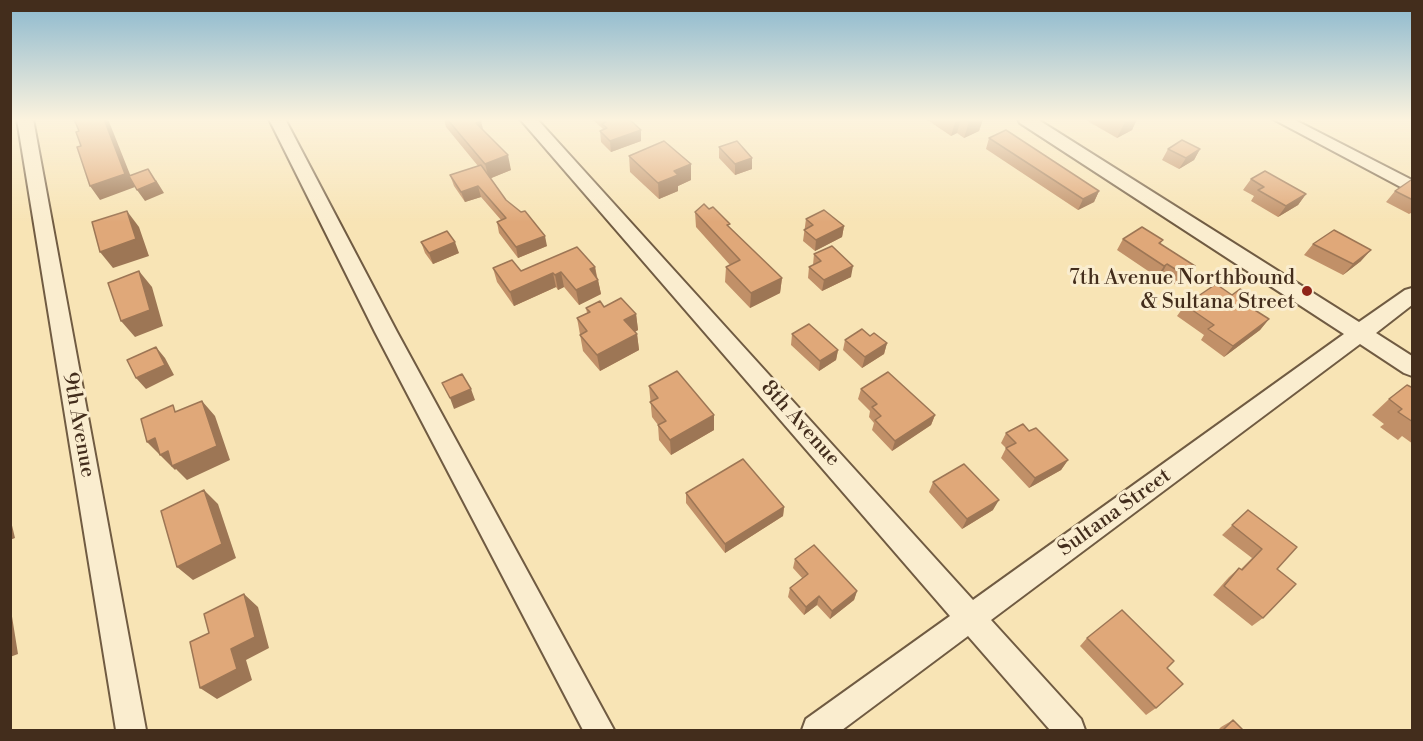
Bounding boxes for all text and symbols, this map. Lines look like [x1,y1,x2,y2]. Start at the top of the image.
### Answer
place label: 7th Avenue Northbound & Sultana Street [1069,266,1295,316]
marker: 7th Avenue Northbound & Sultana Street [1300,284,1314,298]
street label: 9th Avenue [56,370,100,480]
street label: 8th Avenue [755,376,845,472]
street label: Sultana Street [1054,464,1176,562]

